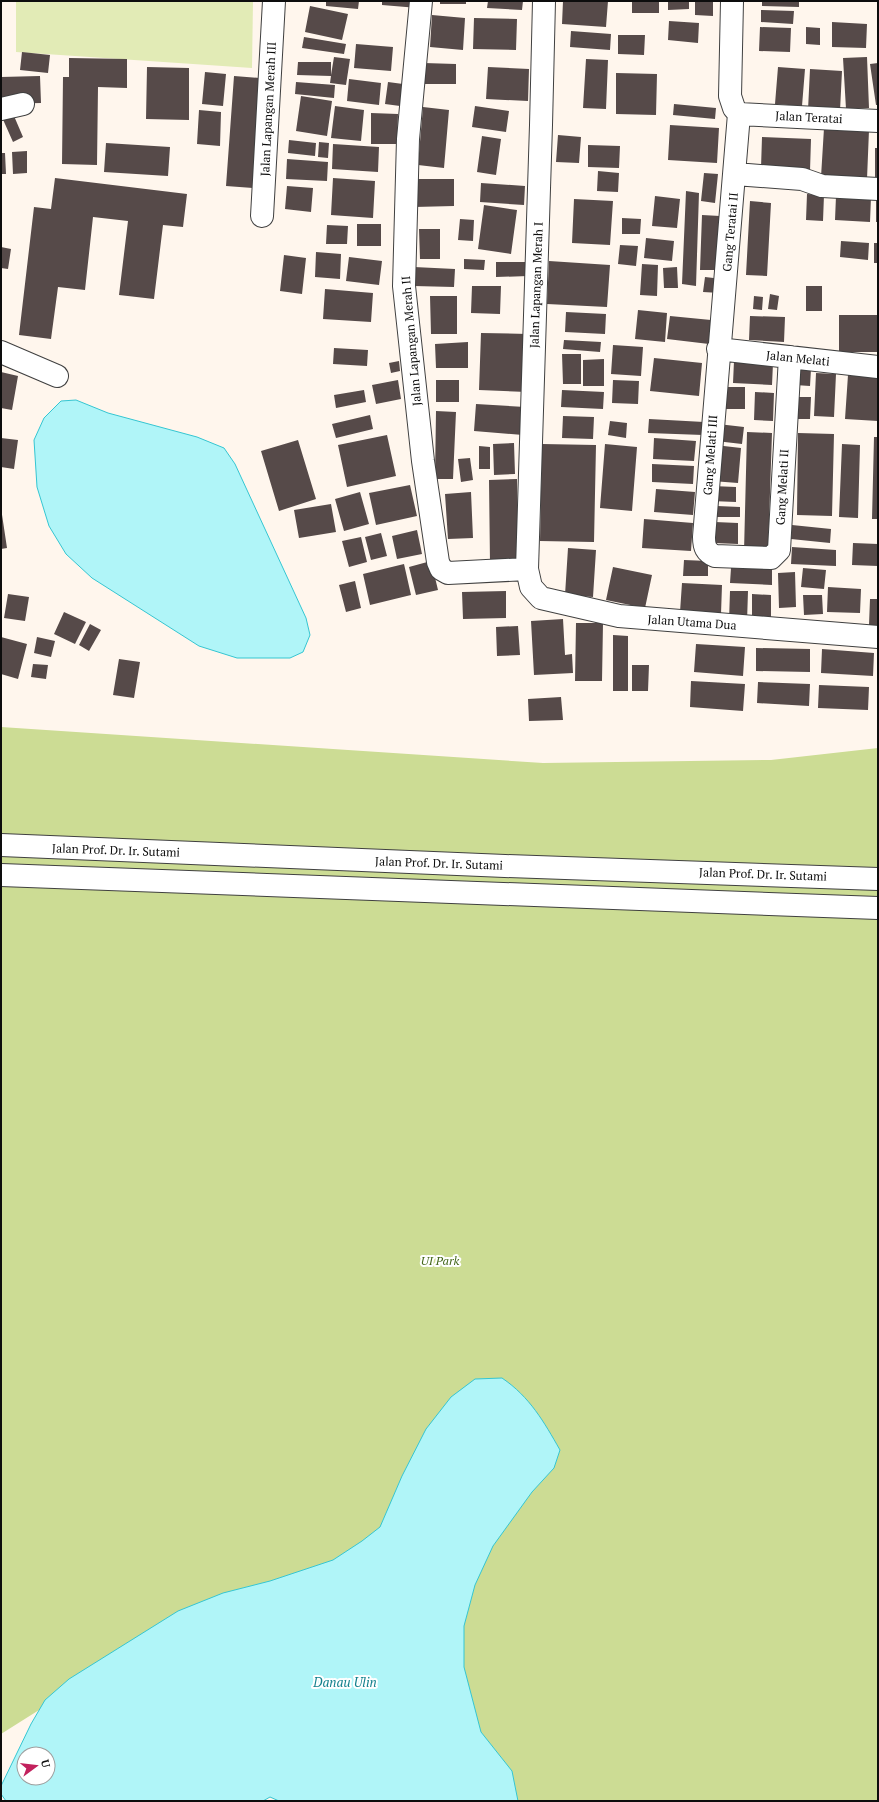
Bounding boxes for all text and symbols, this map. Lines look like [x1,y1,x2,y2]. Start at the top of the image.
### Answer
street label: Jalan Lapangan Merah III [257,41,279,177]
street label: Jalan Teratai [775,108,843,126]
street label: Gang Teratai II [719,192,741,272]
street label: Jalan Lapangan Merah I [526,222,546,348]
street label: Jalan Lapangan Merah II [398,275,424,407]
street label: Jalan Melati [765,347,831,369]
street label: Gang Melati III [700,414,720,496]
street label: Gang Melati II [773,449,791,525]
street label: Jalan Utama Dua [647,611,737,633]
street label: Jalan Prof. Dr. Ir. Sutami [52,840,181,860]
street label: Jalan Prof. Dr. Ir. Sutami [375,853,504,873]
street label: Jalan Prof. Dr. Ir. Sutami [699,864,828,884]
park label: UI Park [421,1253,460,1268]
water label: Danau Ulin [312,1673,377,1691]
north arrow [16,1746,56,1786]
text: U [38,1758,53,1769]

